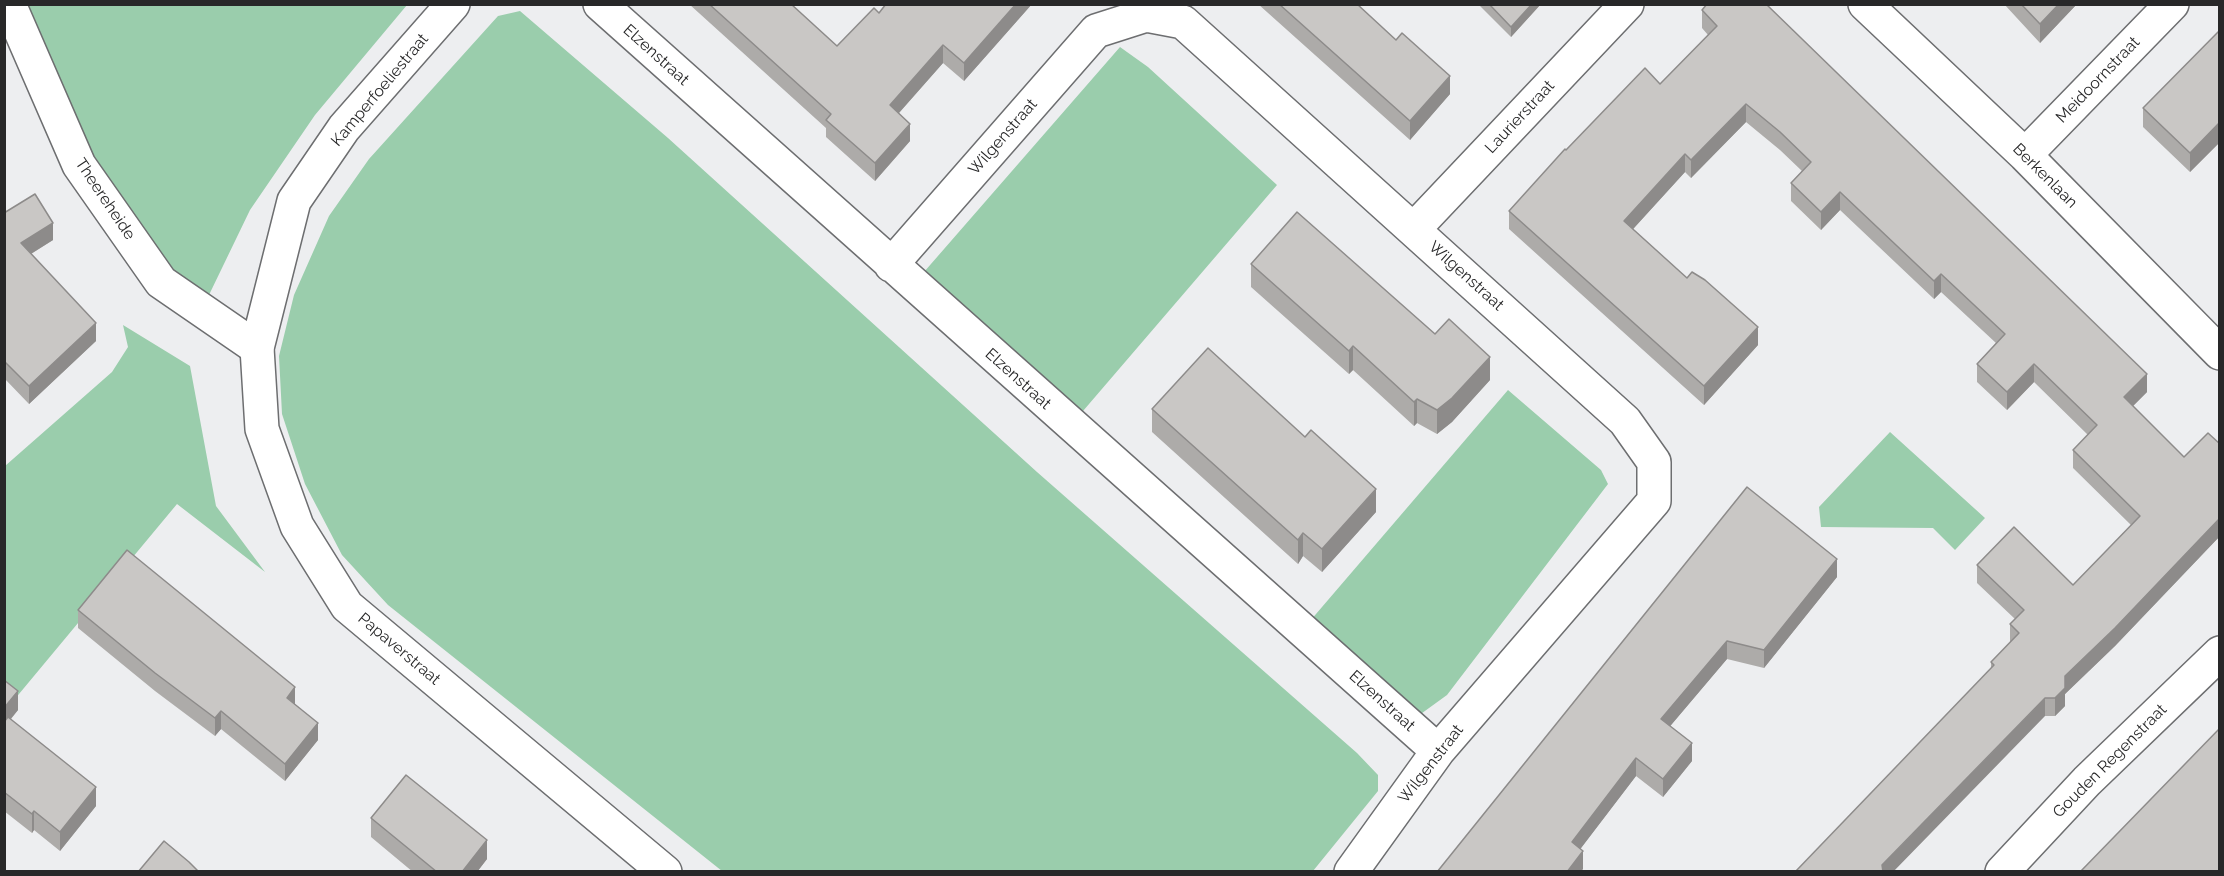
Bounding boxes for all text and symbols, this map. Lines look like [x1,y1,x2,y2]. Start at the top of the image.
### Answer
street label: Elzenstraat [619,20,693,90]
street label: Kamperfoeliestraat [327,30,433,150]
street label: Meidoornstraat [2052,33,2144,127]
street label: Laurierstraat [1481,76,1559,158]
street label: Wilgenstraat [965,95,1041,179]
street label: Berkenlaan [2009,140,2081,212]
street label: Theereheide [71,155,139,243]
street label: Wilgenstraat [1424,237,1508,315]
street label: Elzenstraat [981,344,1055,414]
street label: Papaverstraat [354,609,444,689]
street label: Elzenstraat [1345,666,1419,736]
street label: Gouden Regenstraat [2049,700,2171,822]
street label: Wilgenstraat [1394,721,1468,807]

